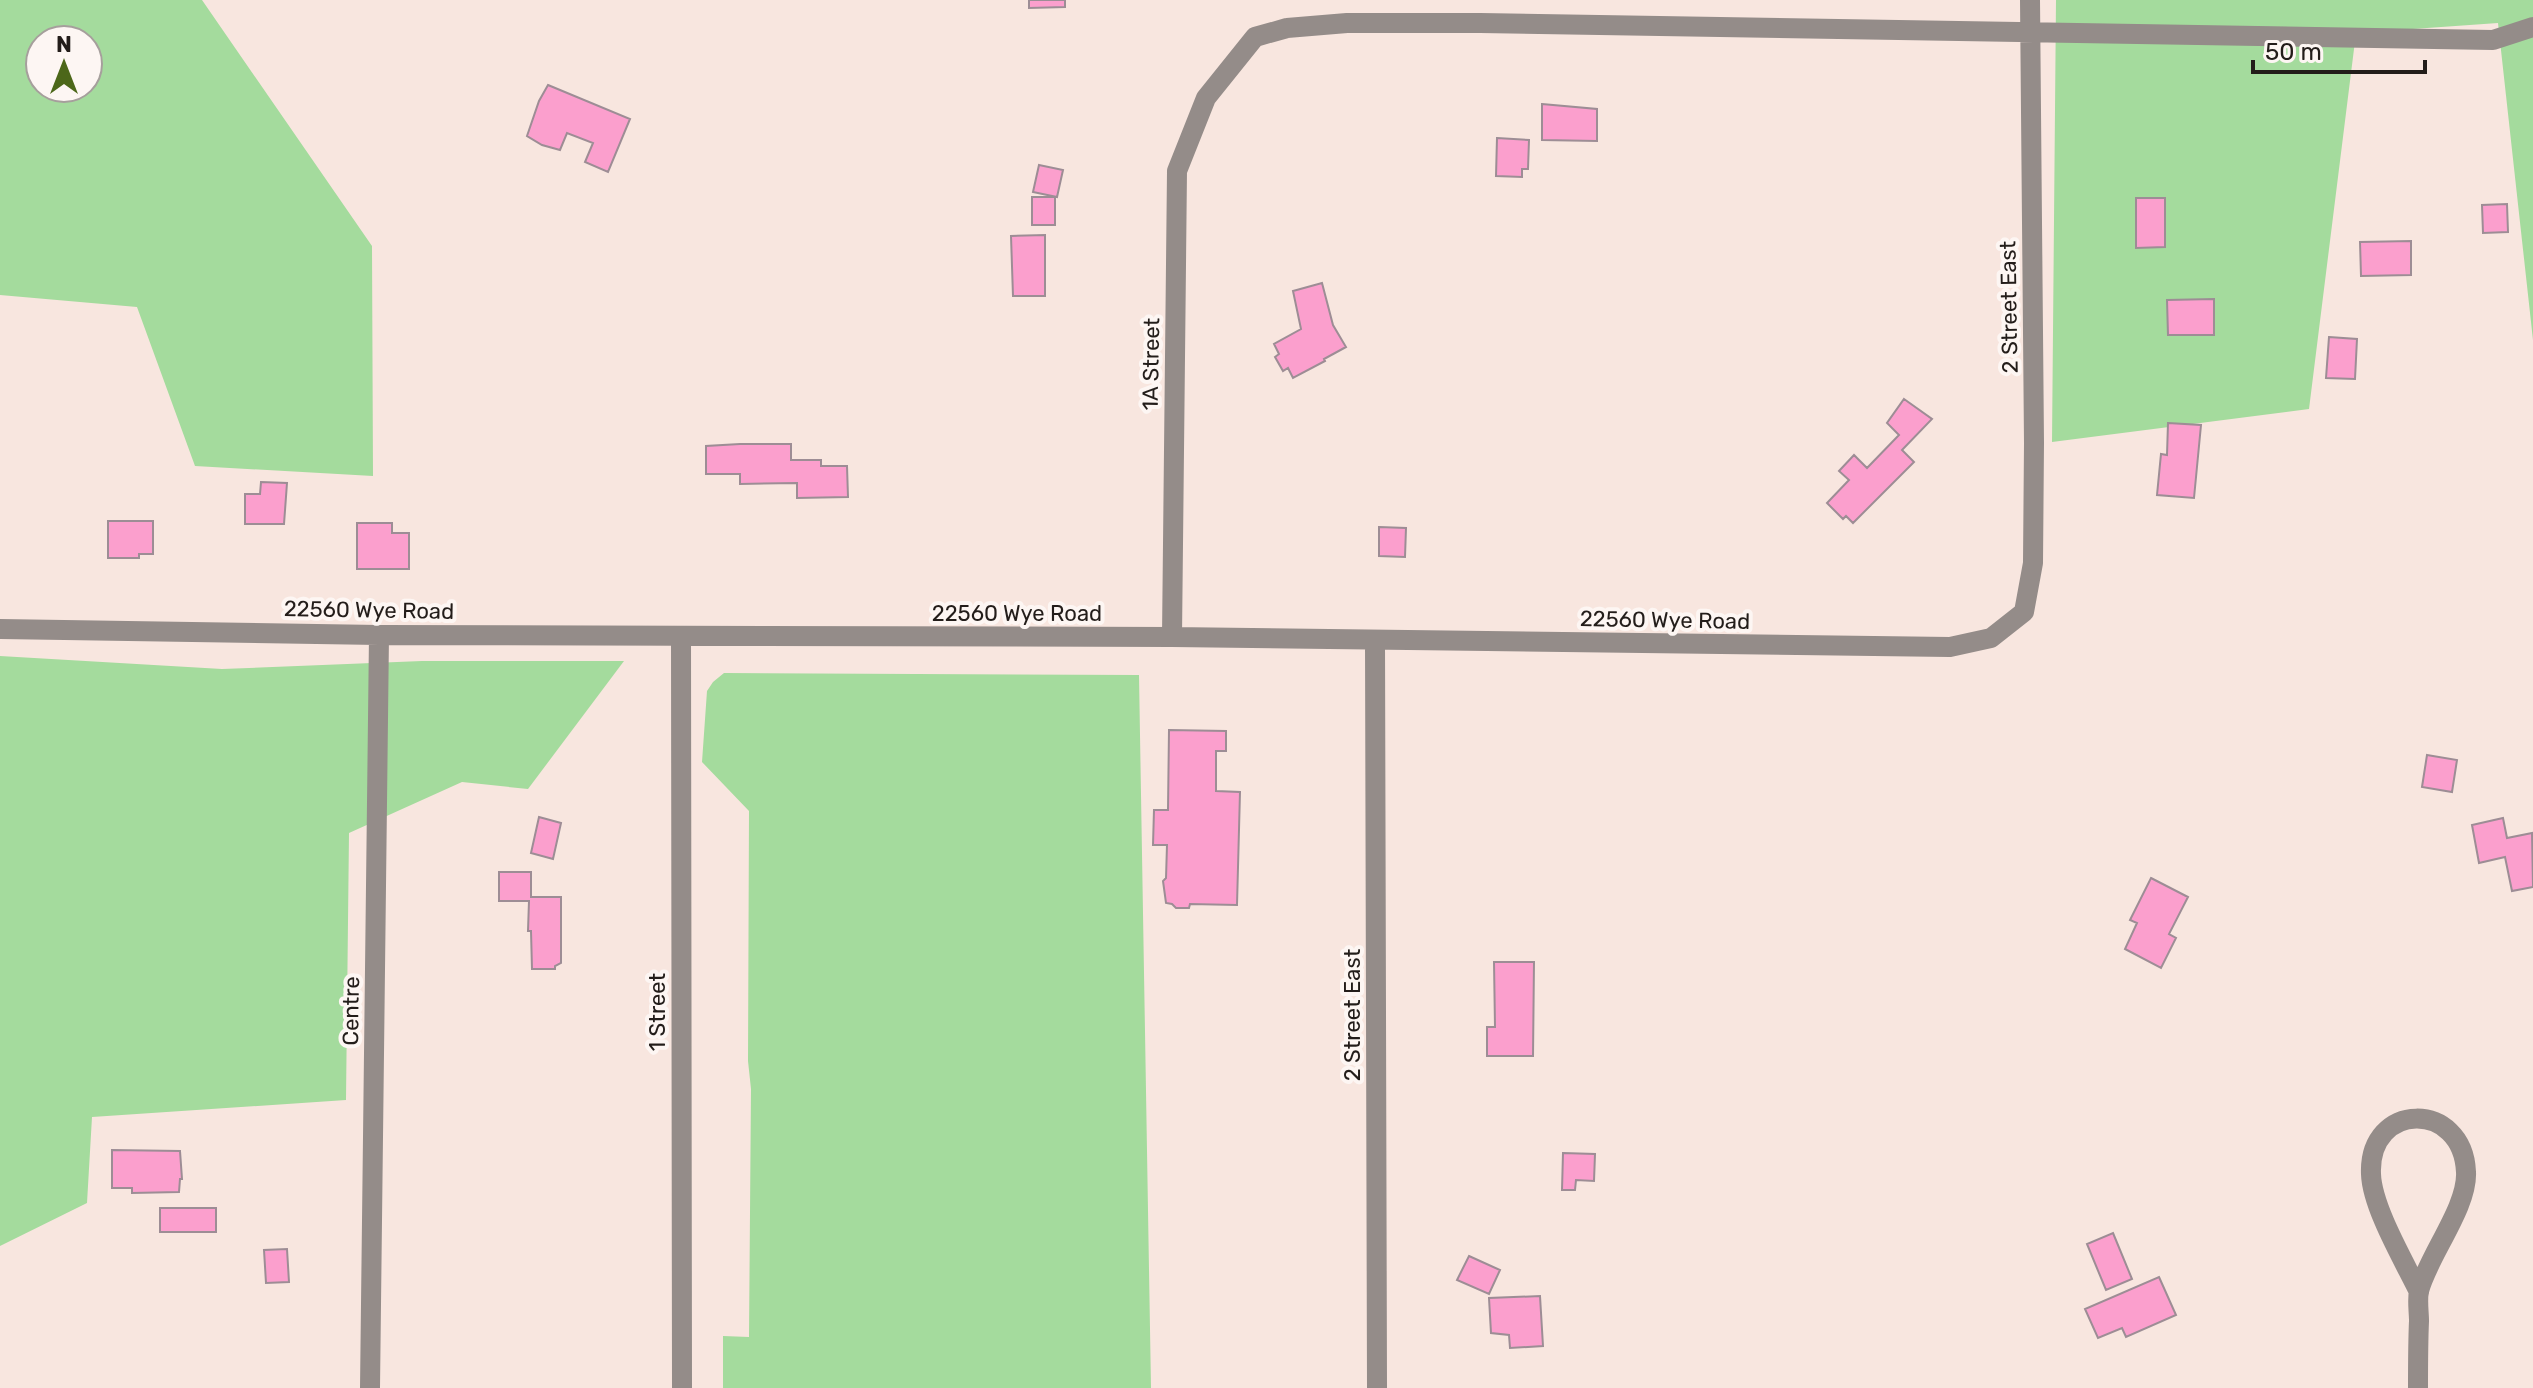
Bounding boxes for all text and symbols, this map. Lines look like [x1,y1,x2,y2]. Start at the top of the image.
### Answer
north arrow [24,24,104,104]
scale bar [2253,24,2425,74]
text: N [56,31,72,58]
text: 50 m [2265,38,2322,66]
street label: 2 Street East [1994,240,2024,374]
street label: 1A Street [1137,317,1165,411]
street label: 22560 Wye Road [284,595,454,625]
street label: 22560 Wye Road [932,600,1102,627]
street label: 22560 Wye Road [1580,605,1750,635]
street label: 2 Street East [1339,948,1366,1081]
street label: 1 Street [644,972,671,1051]
street label: Centre [337,976,365,1046]

